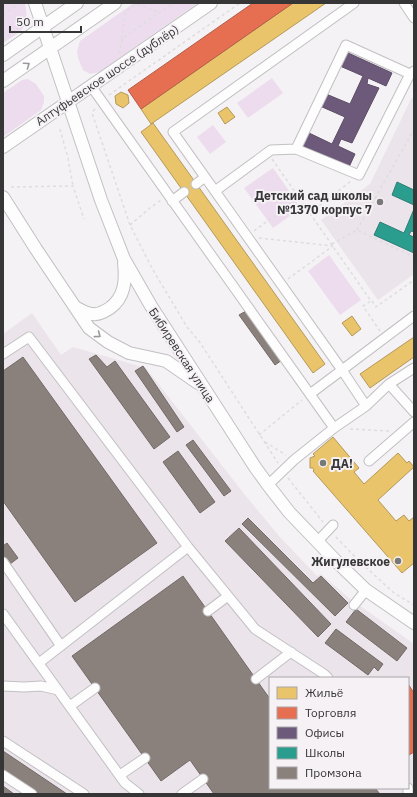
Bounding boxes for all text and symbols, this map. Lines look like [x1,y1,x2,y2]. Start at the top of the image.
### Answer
scale bar [10,8,81,34]
text: 50 m [16,14,44,29]
street label: Алтуфьевское шоссе (дублёр) [32,21,182,129]
one-way arrow [22,62,29,69]
place label: Детский сад школы №1370 корпус 7 [254,188,372,217]
marker: Детский сад школы №1370 корпус 7 [375,197,385,207]
street label: Бибиревская улица [146,305,219,406]
one-way arrow [94,330,101,337]
place label: ДА! [331,456,353,471]
marker: ДА! [318,458,328,468]
place label: Жигулевское [311,554,390,569]
marker: Жигулевское [393,556,403,566]
legend [269,677,409,789]
text: Жильё [305,685,344,700]
text: Торговля [305,705,356,720]
text: Офисы [305,725,344,740]
text: Школы [305,745,345,760]
text: Промзона [305,765,362,780]

